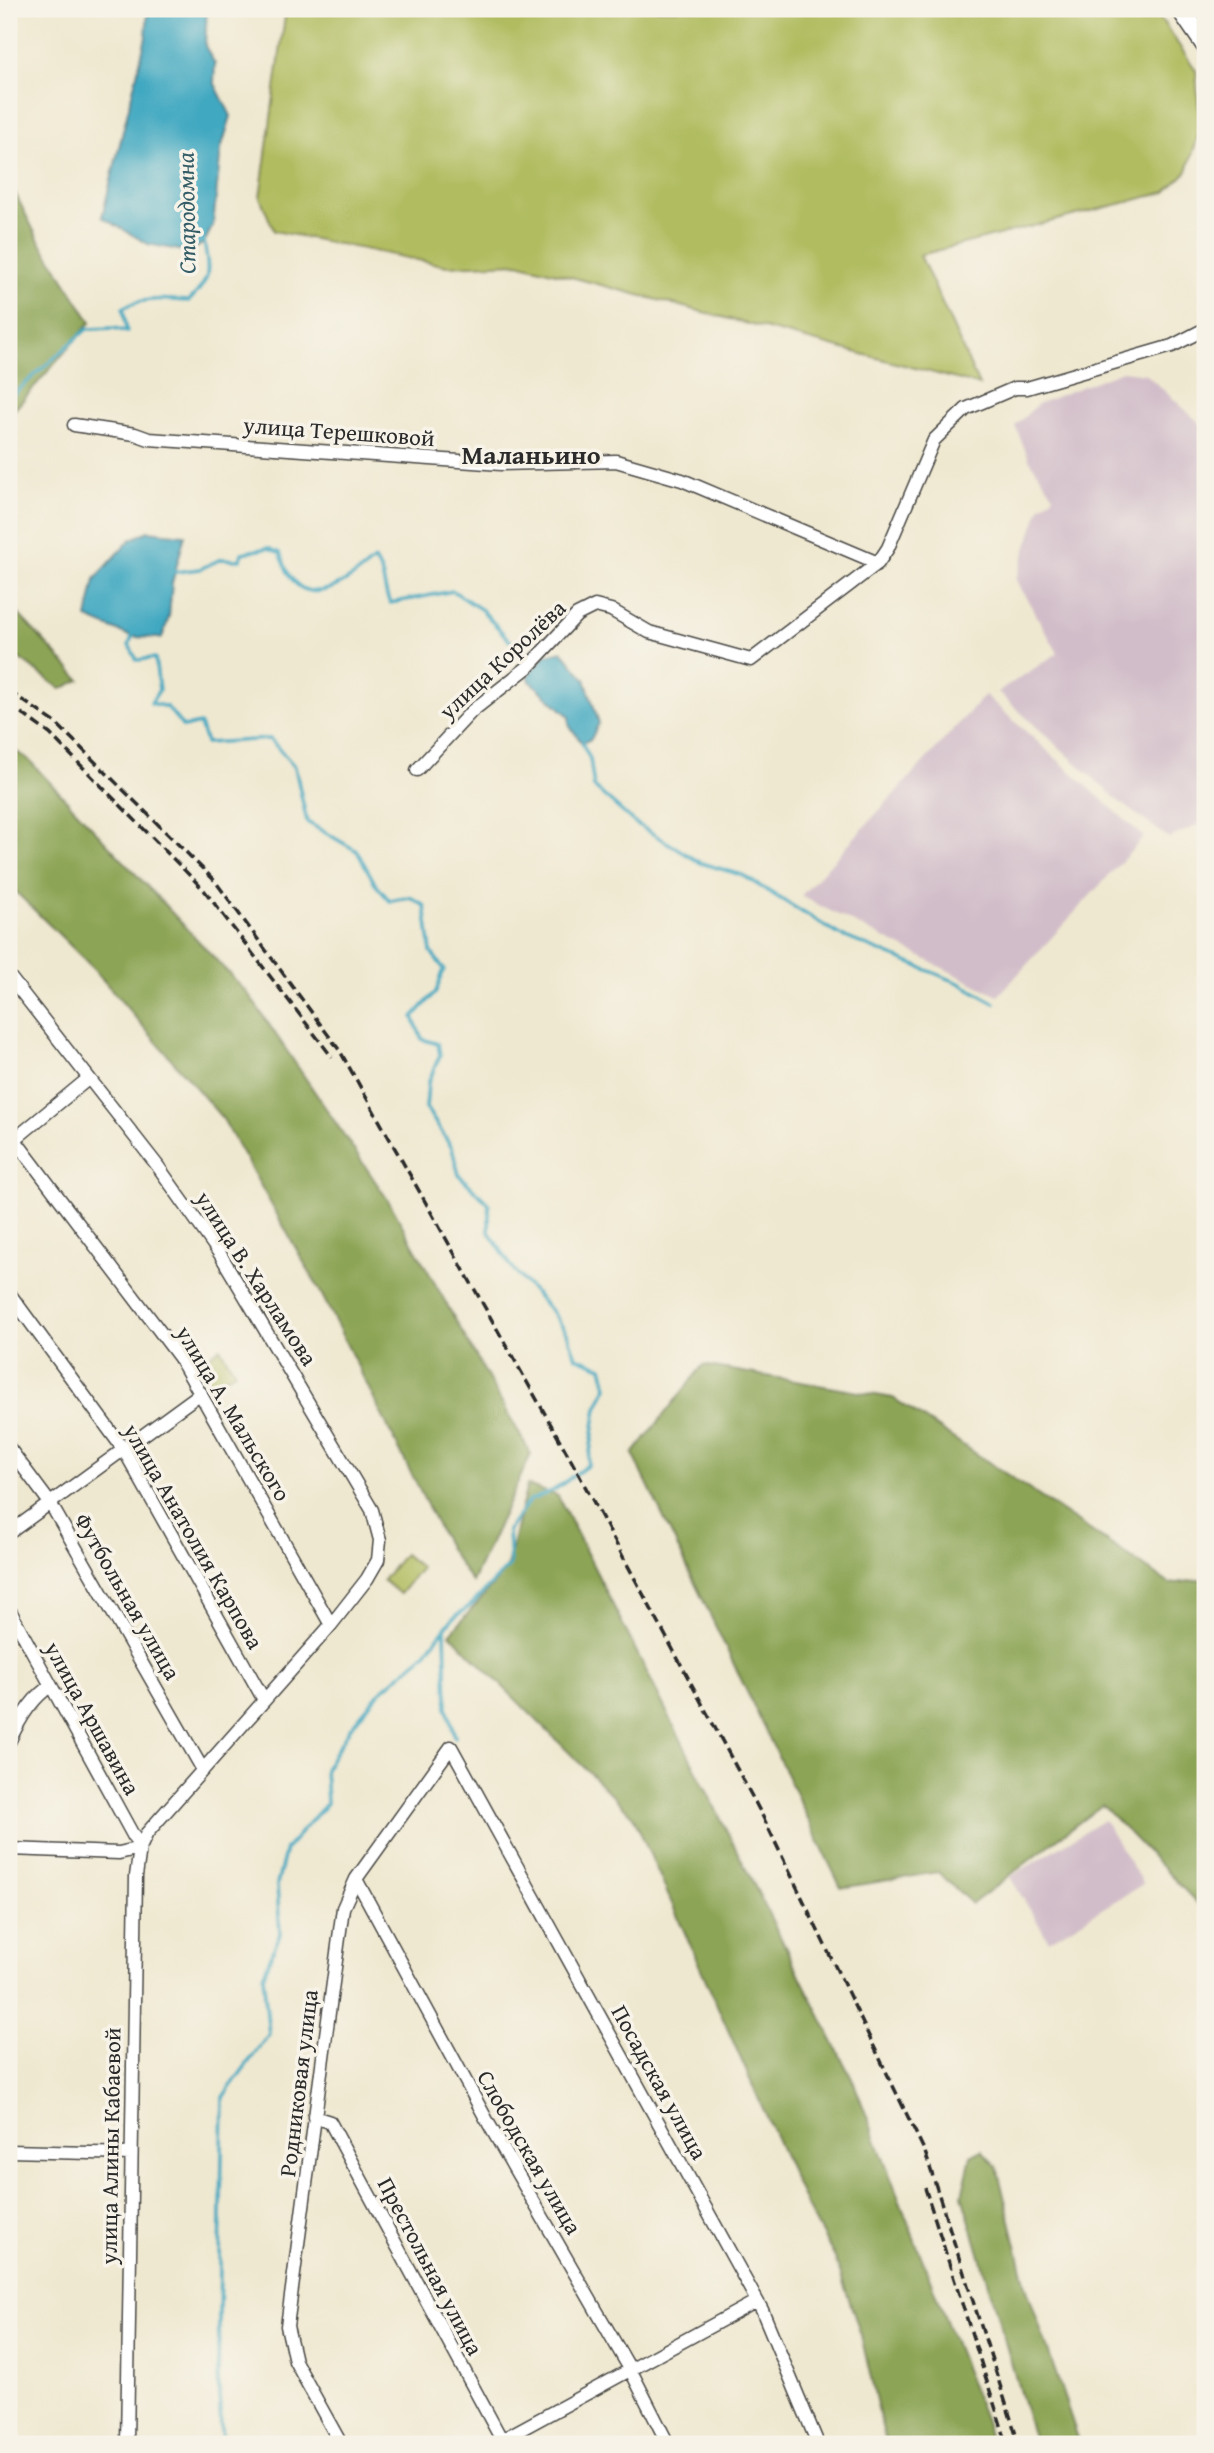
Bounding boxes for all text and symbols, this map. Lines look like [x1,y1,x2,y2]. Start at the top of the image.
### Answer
water label: Стародомна [167,152,205,274]
street label: улица Терешковой [241,408,436,454]
district label: Маланьино [461,435,601,474]
street label: улица Королёва [430,591,573,727]
street label: улица В. Харламова [187,1183,326,1372]
street label: улица А. Мальского [168,1318,300,1507]
street label: улица Анатолия Карпова [115,1416,272,1655]
street label: Футбольная улица [67,1506,189,1686]
street label: улица Аршавина [37,1634,149,1801]
street label: Родниковая улица [270,1987,326,2178]
street label: Посадская улица [604,1999,716,2165]
street label: улица Алины Кабаевой [91,2027,129,2266]
street label: Слободская улица [469,2064,591,2240]
street label: Престольная улица [370,2171,492,2361]

